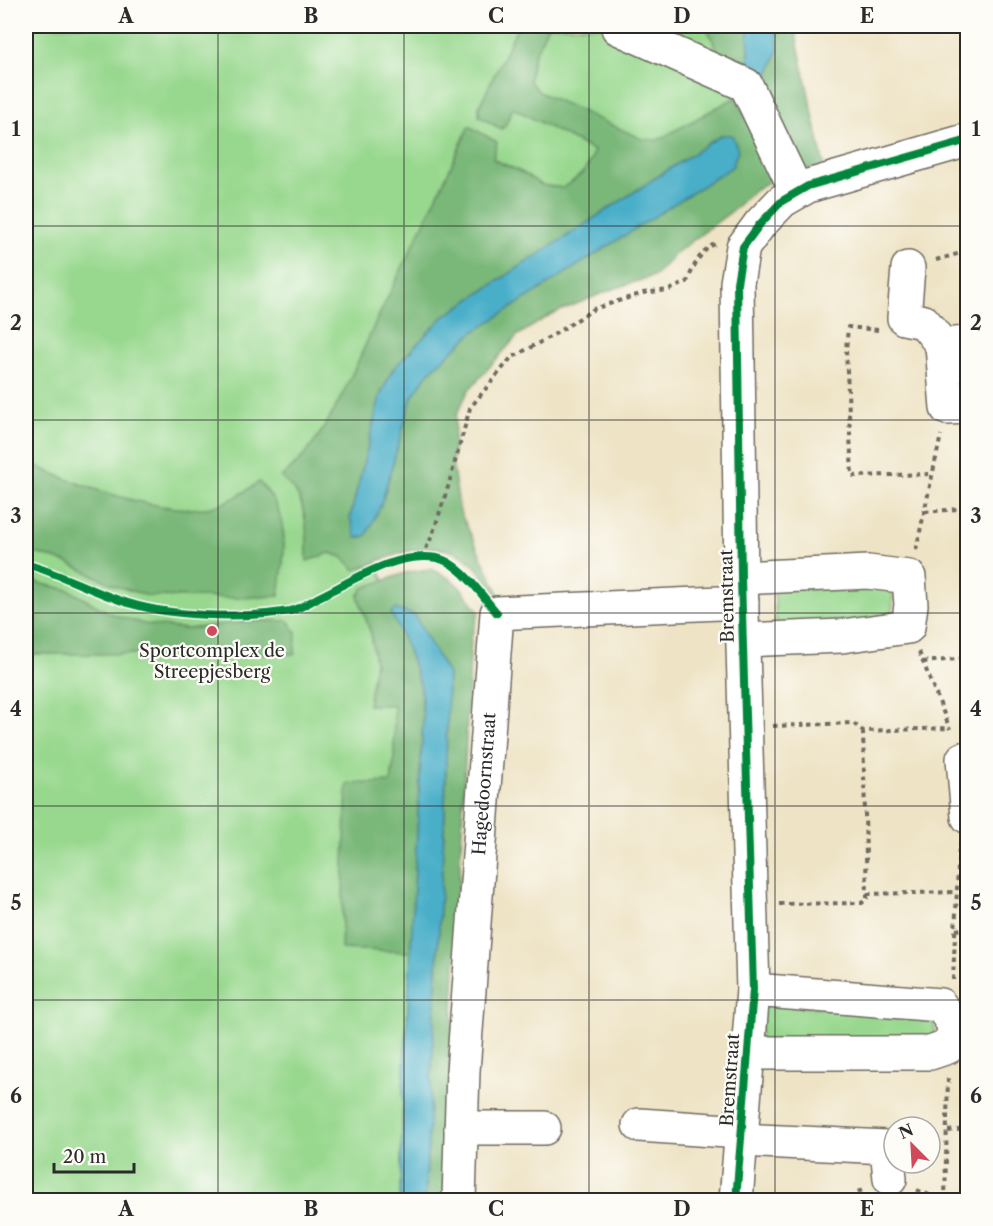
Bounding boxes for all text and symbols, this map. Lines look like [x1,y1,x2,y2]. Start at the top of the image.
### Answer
text: A [117,4,134,28]
text: B [304,4,319,28]
text: C [488,4,504,28]
text: D [673,4,691,28]
text: E [860,4,874,28]
text: 1 [12,117,21,141]
text: 1 [972,117,981,141]
text: 2 [10,311,22,335]
text: 2 [970,311,982,335]
text: 3 [10,504,22,528]
text: 3 [970,504,982,528]
street label: Bremstraat [715,548,739,643]
marker: Sportcomplex de Streepjesberg [205,624,219,638]
place label: Sportcomplex de Streepjesberg [139,640,285,683]
text: 4 [10,697,22,721]
text: 4 [970,697,982,721]
street label: Hagedoornstraat [468,711,501,856]
text: 5 [10,891,22,915]
text: 5 [970,891,982,915]
street label: Bremstraat [716,1032,744,1127]
text: 6 [10,1084,22,1108]
text: 6 [970,1084,982,1108]
north arrow [882,1115,942,1175]
text: N [895,1119,916,1143]
scale bar [54,1136,134,1174]
text: 20 m [63,1146,107,1168]
text: A [117,1197,134,1221]
text: B [304,1197,319,1221]
text: C [488,1197,504,1221]
text: D [673,1197,691,1221]
text: E [860,1197,874,1221]

